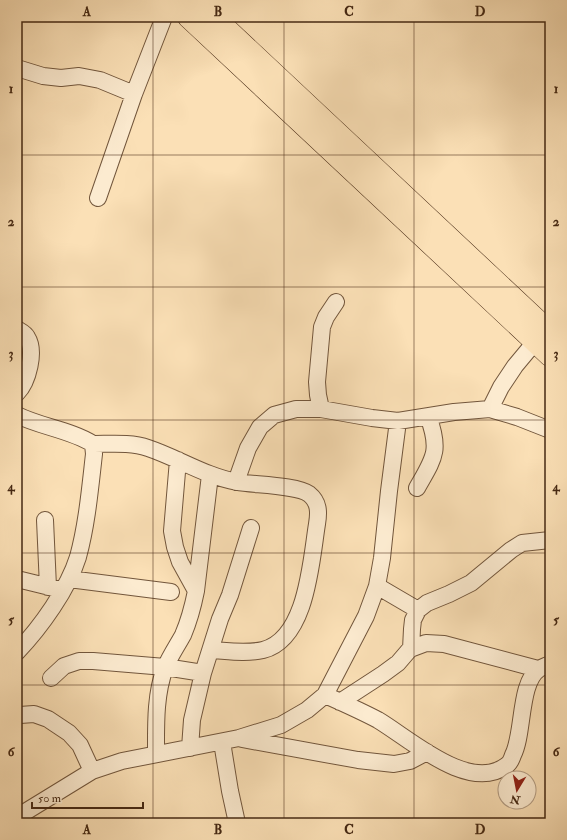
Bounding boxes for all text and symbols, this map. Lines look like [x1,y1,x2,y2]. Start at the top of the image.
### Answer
text: A [82,4,92,20]
text: B [214,4,222,20]
text: C [344,4,354,20]
text: D [475,4,486,20]
text: 1 [9,81,14,97]
text: 1 [554,81,559,97]
text: 2 [8,214,15,230]
text: 2 [553,214,560,230]
text: 3 [9,346,14,362]
text: 3 [554,346,559,362]
text: 4 [6,479,15,495]
text: 4 [551,479,560,495]
text: 5 [8,612,14,628]
text: 5 [553,612,559,628]
text: 6 [8,744,16,760]
text: 6 [553,744,561,760]
north arrow [497,770,537,810]
scale bar [32,784,143,810]
text: 50 m [38,791,62,806]
text: N [508,792,522,807]
text: A [82,822,92,838]
text: B [214,822,222,838]
text: C [344,822,354,838]
text: D [475,822,486,838]

